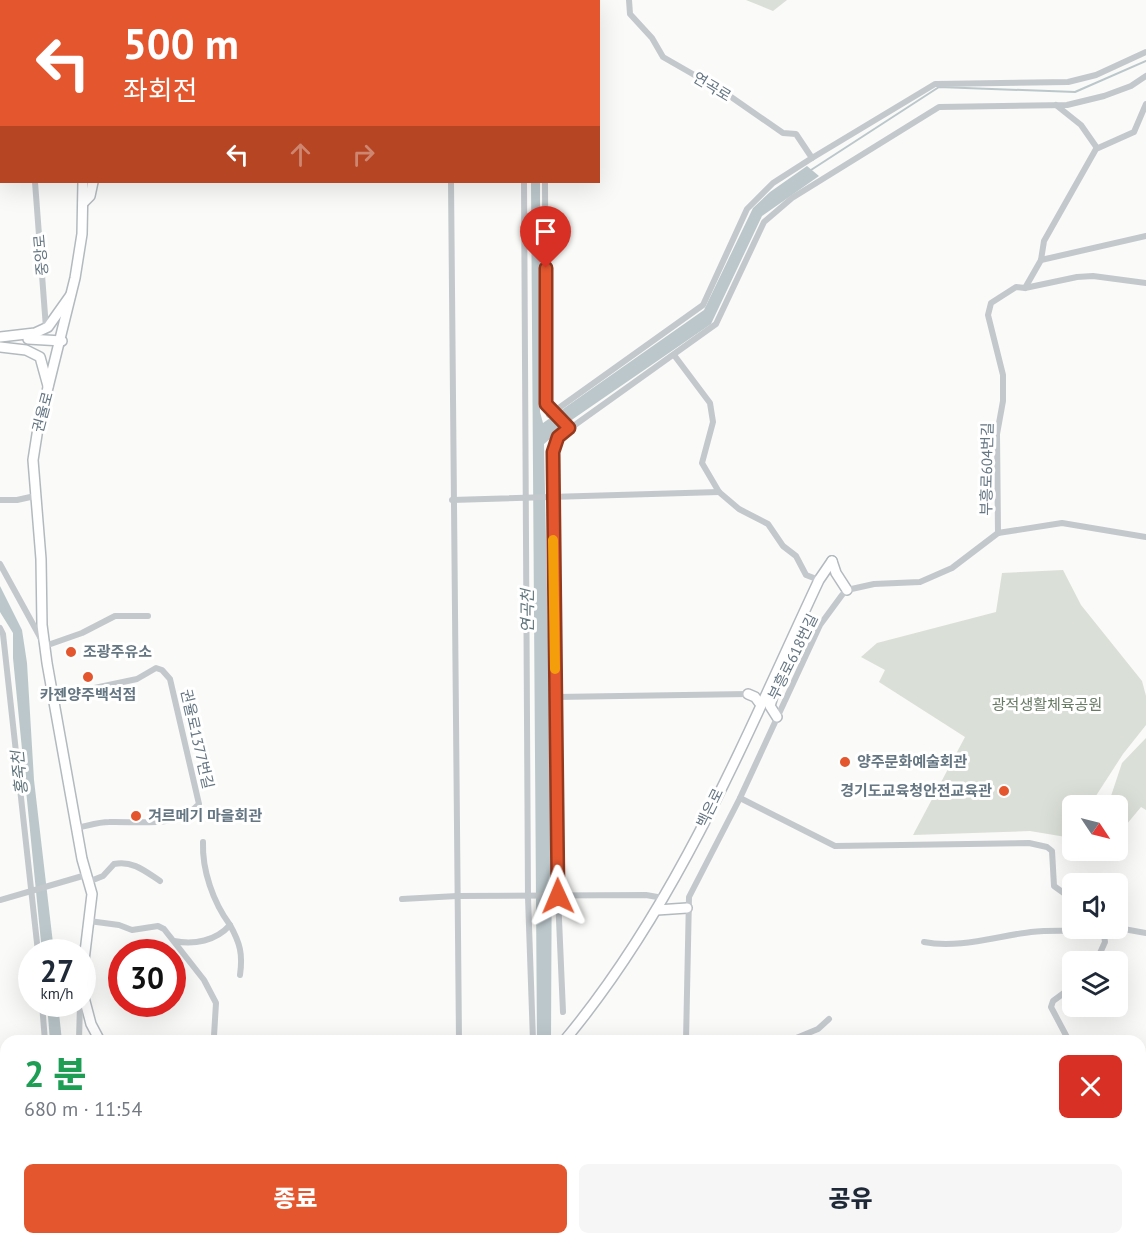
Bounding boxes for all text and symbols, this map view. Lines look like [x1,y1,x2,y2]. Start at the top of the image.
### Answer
text: 500 m [123,16,239,71]
icon: left [24,24,102,102]
street label: 연곡로 [690,68,735,105]
text: 좌회전 [123,73,198,107]
icon: left [221,138,254,171]
icon: ahead [284,138,317,171]
icon: right [347,138,380,171]
pin [520,206,571,268]
icon: arrive [529,215,562,248]
street label: 중앙로 [29,234,52,276]
street label: 권율로 [28,389,57,434]
street label: 부흥로604번길 [976,422,997,516]
water label: 연곡천 [517,587,537,633]
street label: 부흥로618번길 [764,611,822,703]
place label: 조광주유소 [83,642,152,661]
marker: 조광주유소 [64,645,78,659]
marker: 카젠양주백석점 [81,670,95,684]
place label: 카젠양주백석점 [40,685,136,704]
street label: 권율로1377번길 [177,687,218,791]
park label: 광적생활체육공원 [992,695,1102,714]
water label: 홍죽천 [7,748,31,796]
place label: 양주문화예술회관 [857,752,968,771]
marker: 양주문화예술회관 [838,755,852,769]
place label: 경기도교육청안전교육관 [840,781,992,800]
marker: 경기도교육청안전교육관 [997,784,1011,798]
street label: 백은로 [692,785,727,831]
north arrow [1062,795,1128,861]
map controls [1062,795,1128,1017]
place label: 겨르메기 마을회관 [148,806,262,825]
marker: 겨르메기 마을회관 [129,809,143,823]
position arrow [526,864,590,928]
button: sound [1062,873,1128,939]
speed limit sign: 30 [108,939,186,1017]
text: 27 [40,951,74,990]
button: layers [1062,951,1128,1017]
text: km/h [41,984,73,1003]
text: 2 분 [24,1050,87,1097]
button: close [1059,1055,1122,1118]
text: 680 m · 11:54 [24,1096,142,1122]
button: 종료 [24,1164,567,1233]
button: 공유 [579,1164,1122,1233]

